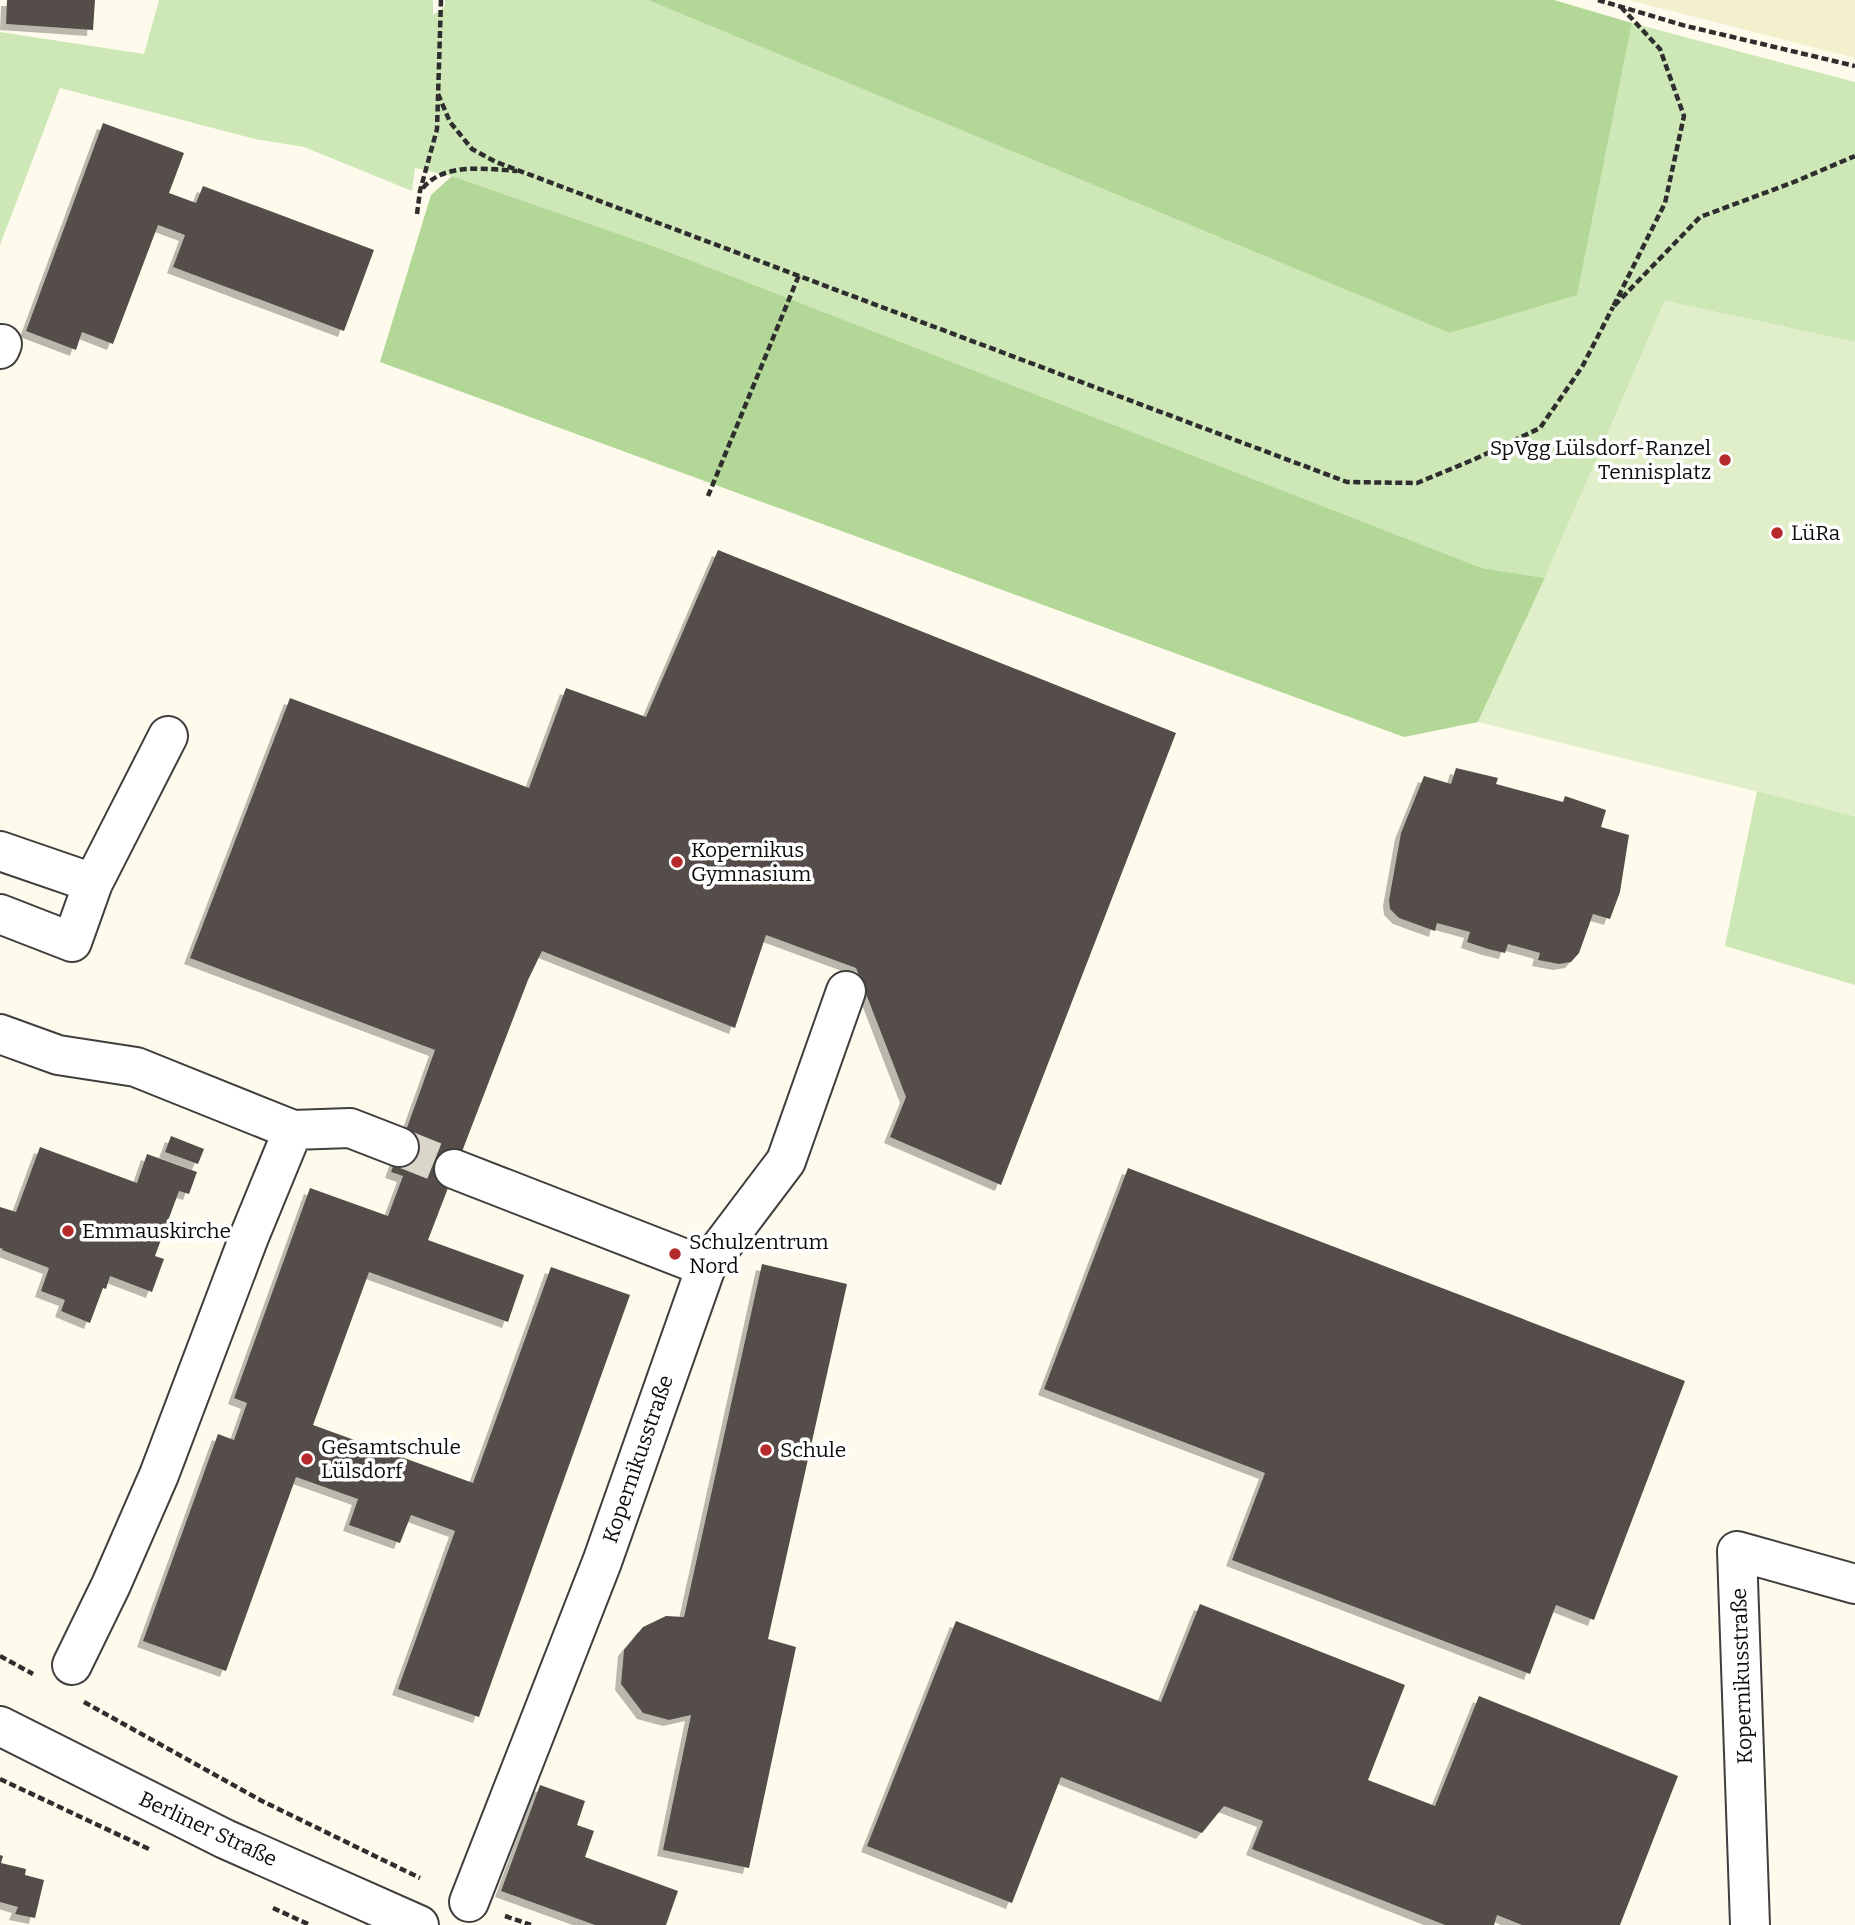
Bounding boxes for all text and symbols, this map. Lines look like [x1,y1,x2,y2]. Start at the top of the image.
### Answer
place label: SpVgg Lülsdorf-Ranzel Tennisplatz [1490,435,1711,485]
marker: SpVgg Lülsdorf-Ranzel Tennisplatz [1717,452,1733,468]
place label: LüRa [1791,520,1841,546]
marker: LüRa [1769,525,1785,541]
place label: Kopernikus Gymnasium [691,837,811,887]
marker: Kopernikus Gymnasium [669,854,685,870]
place label: Emmauskirche [82,1218,231,1244]
marker: Emmauskirche [60,1223,76,1239]
place label: Schulzentrum Nord [689,1229,829,1279]
marker: Schulzentrum Nord [667,1246,683,1262]
street label: Kopernikusstraße [597,1372,679,1546]
place label: Gesamtschule Lülsdorf [321,1434,461,1484]
place label: Schule [780,1437,846,1463]
marker: Schule [758,1442,774,1458]
marker: Gesamtschule Lülsdorf [299,1451,315,1467]
street label: Kopernikusstraße [1726,1588,1758,1764]
street label: Berliner Straße [135,1786,281,1872]

